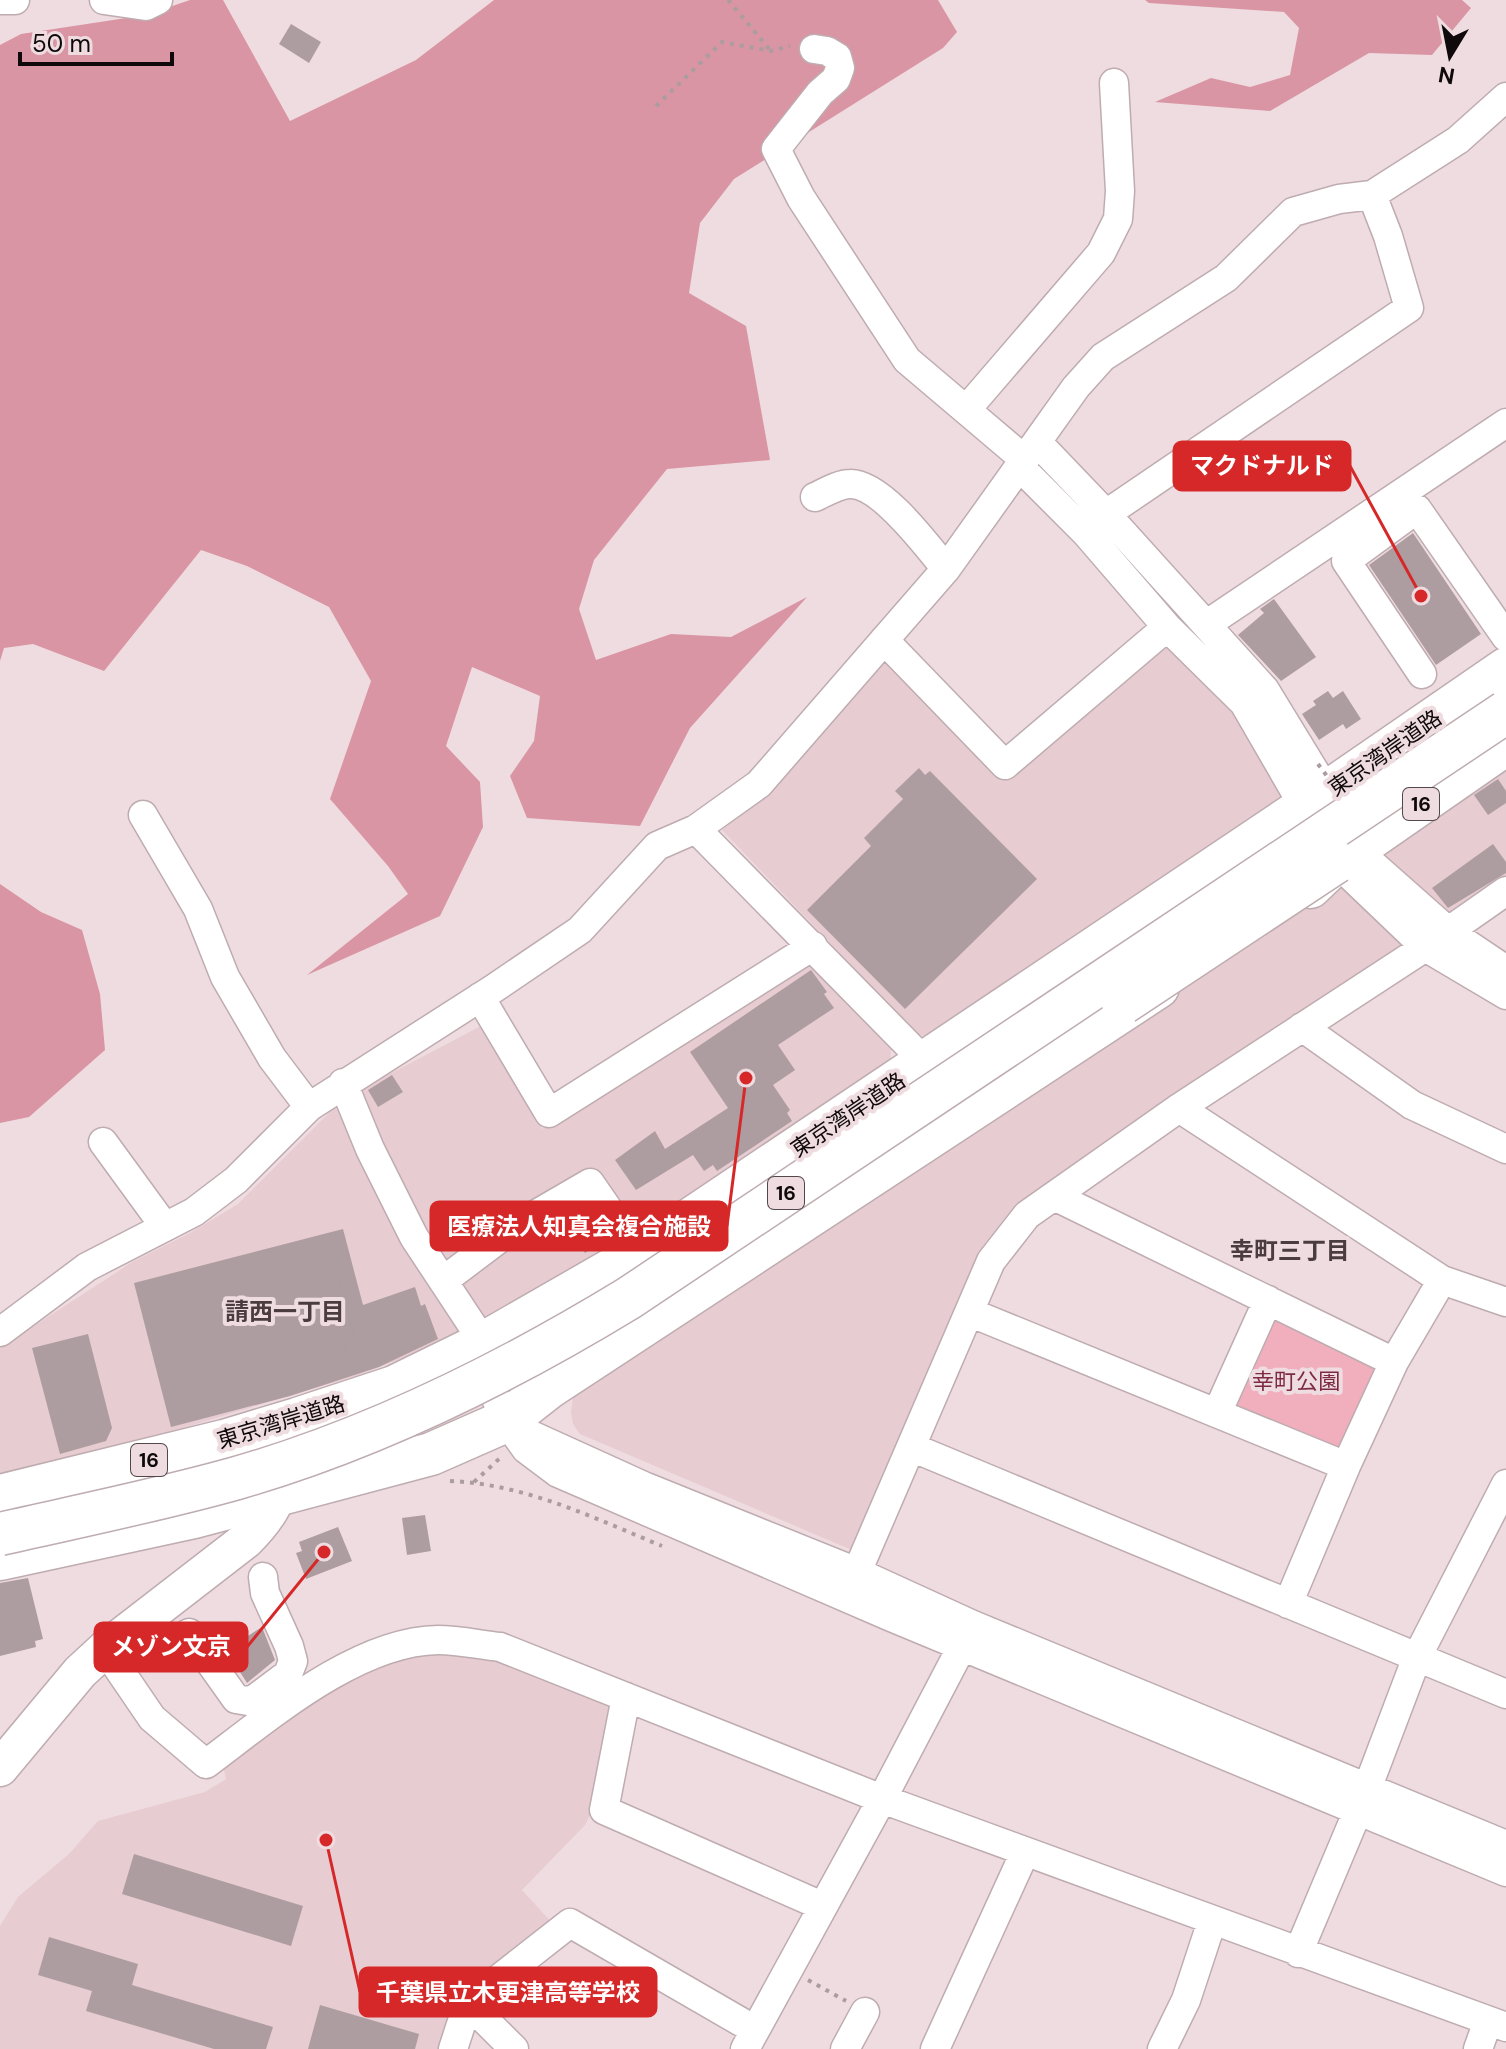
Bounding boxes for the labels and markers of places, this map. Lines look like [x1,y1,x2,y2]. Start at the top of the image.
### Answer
callout: マクドナルド [1174,442,1350,490]
callout: 医療法人知真会複合施設 [431,1202,727,1250]
callout: メゾン文京 [95,1623,247,1671]
callout: 千葉県立木更津高等学校 [360,1968,656,2016]

